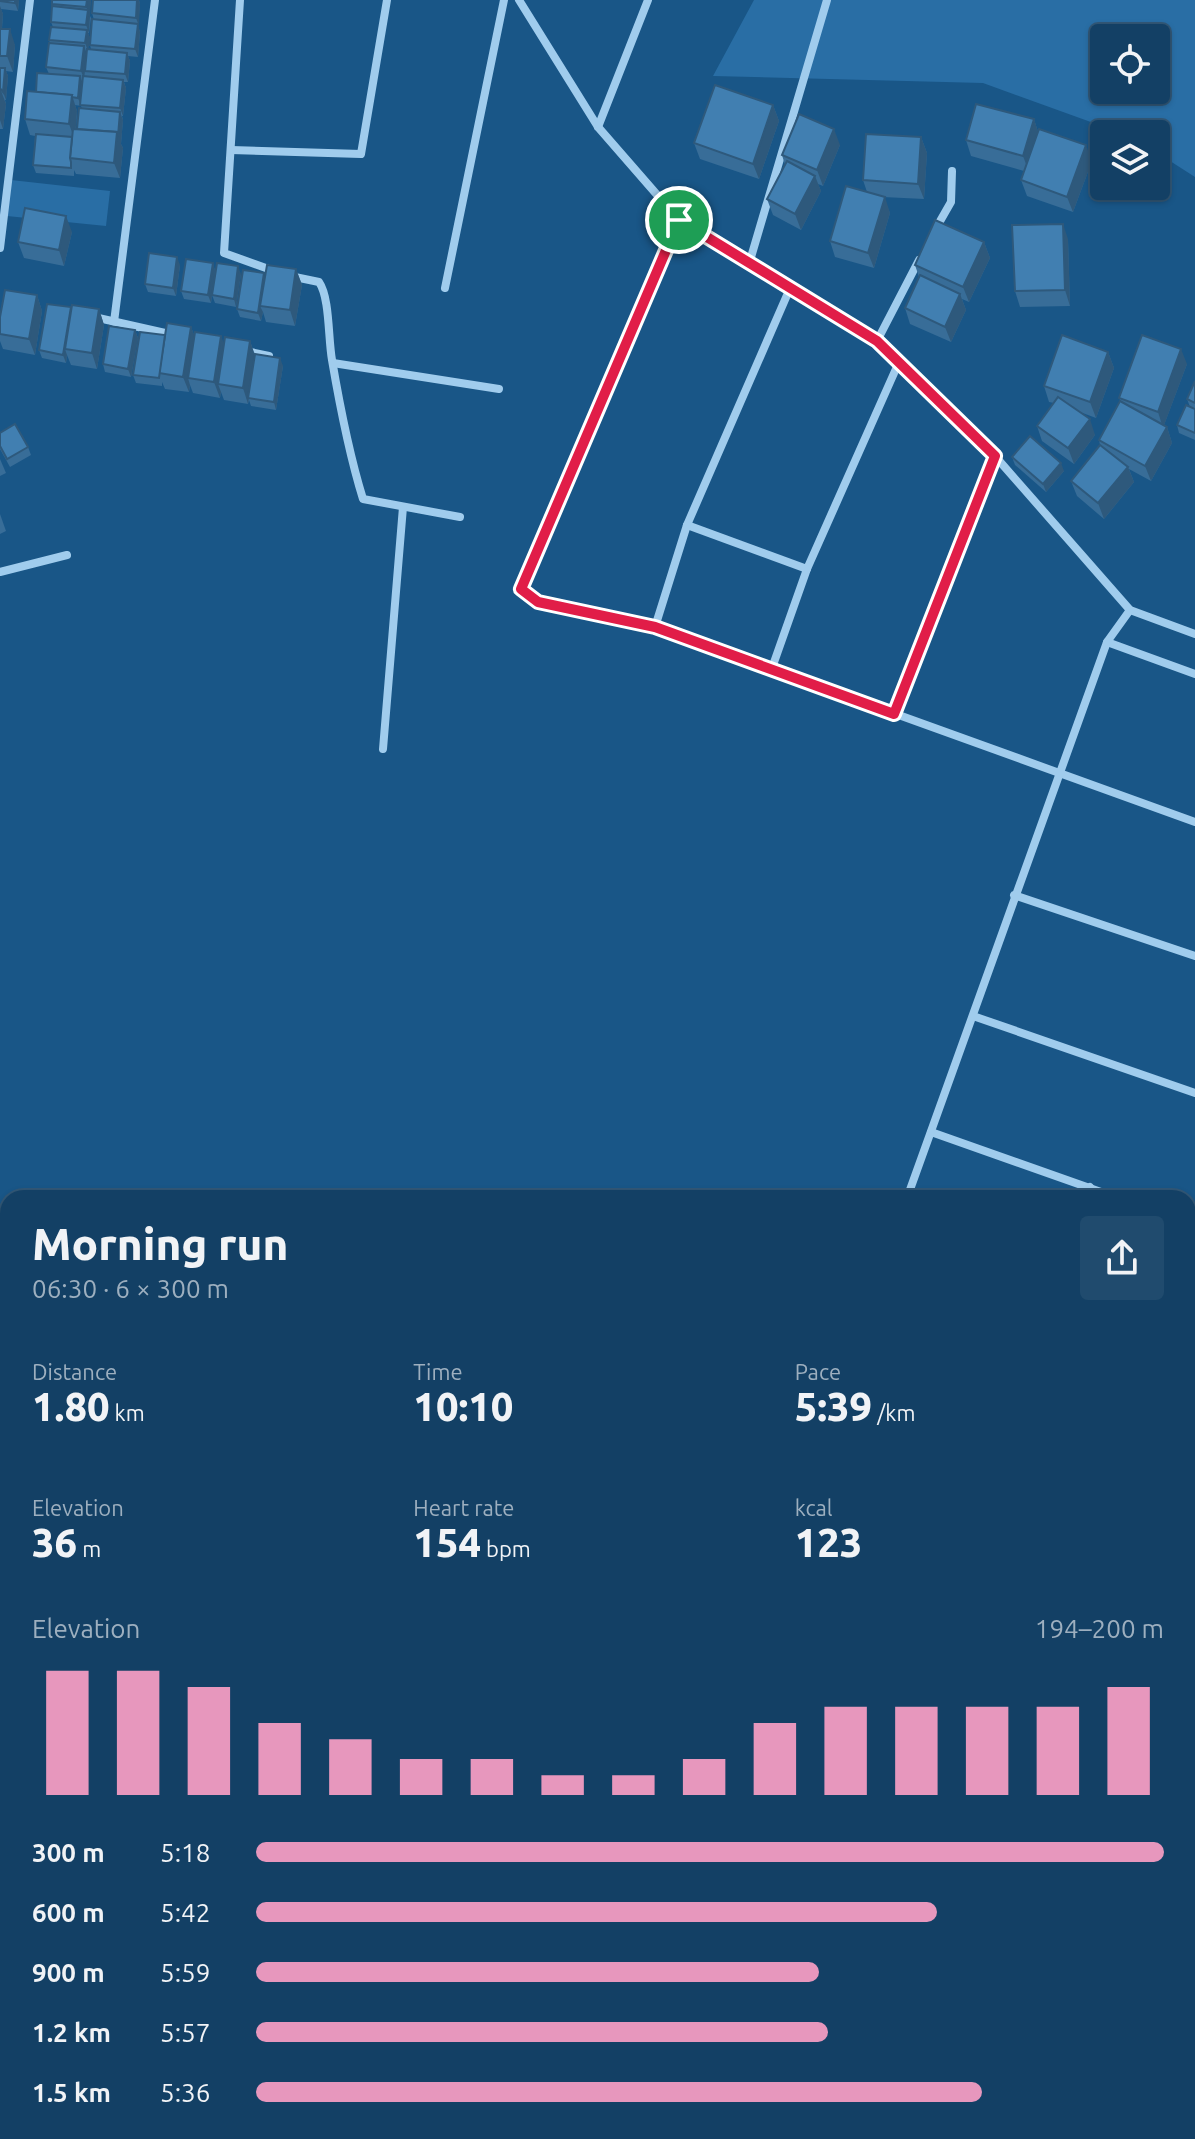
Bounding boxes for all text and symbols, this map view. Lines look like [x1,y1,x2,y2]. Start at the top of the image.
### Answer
map controls [1090,24,1170,200]
button: locate [1090,24,1170,104]
button: layers [1090,120,1170,200]
pin [645,186,713,254]
icon: arrive [657,198,701,242]
button: share [1080,1216,1164,1300]
text: Morning run [32,1219,288,1268]
text: 06:30 · 6 × 300 m [32,1274,229,1303]
text: Distance [32,1359,117,1384]
text: Time [413,1359,463,1384]
text: Pace [795,1359,841,1384]
text: 1.80 [32,1384,110,1429]
text: 10:10 [413,1384,513,1429]
text: 5:39 [795,1384,872,1429]
text: km [110,1400,145,1425]
text: /km [872,1400,915,1425]
text: Elevation [32,1495,124,1520]
text: Heart rate [413,1495,515,1520]
text: kcal [795,1495,833,1520]
text: 36 [32,1520,77,1565]
text: 154 [413,1520,481,1565]
text: 123 [795,1520,862,1565]
text: m [77,1536,101,1561]
text: bpm [481,1536,531,1561]
text: Elevation [32,1614,140,1643]
text: 194–200 m [1035,1614,1164,1643]
text: 300 m [32,1838,105,1867]
text: 5:18 [160,1838,210,1867]
text: 600 m [32,1898,105,1927]
text: 5:42 [160,1898,210,1927]
text: 900 m [32,1958,105,1987]
text: 5:59 [160,1958,210,1987]
text: 1.2 km [32,2018,111,2047]
text: 5:57 [160,2018,210,2047]
text: 1.5 km [32,2078,111,2107]
text: 5:36 [160,2078,210,2107]

